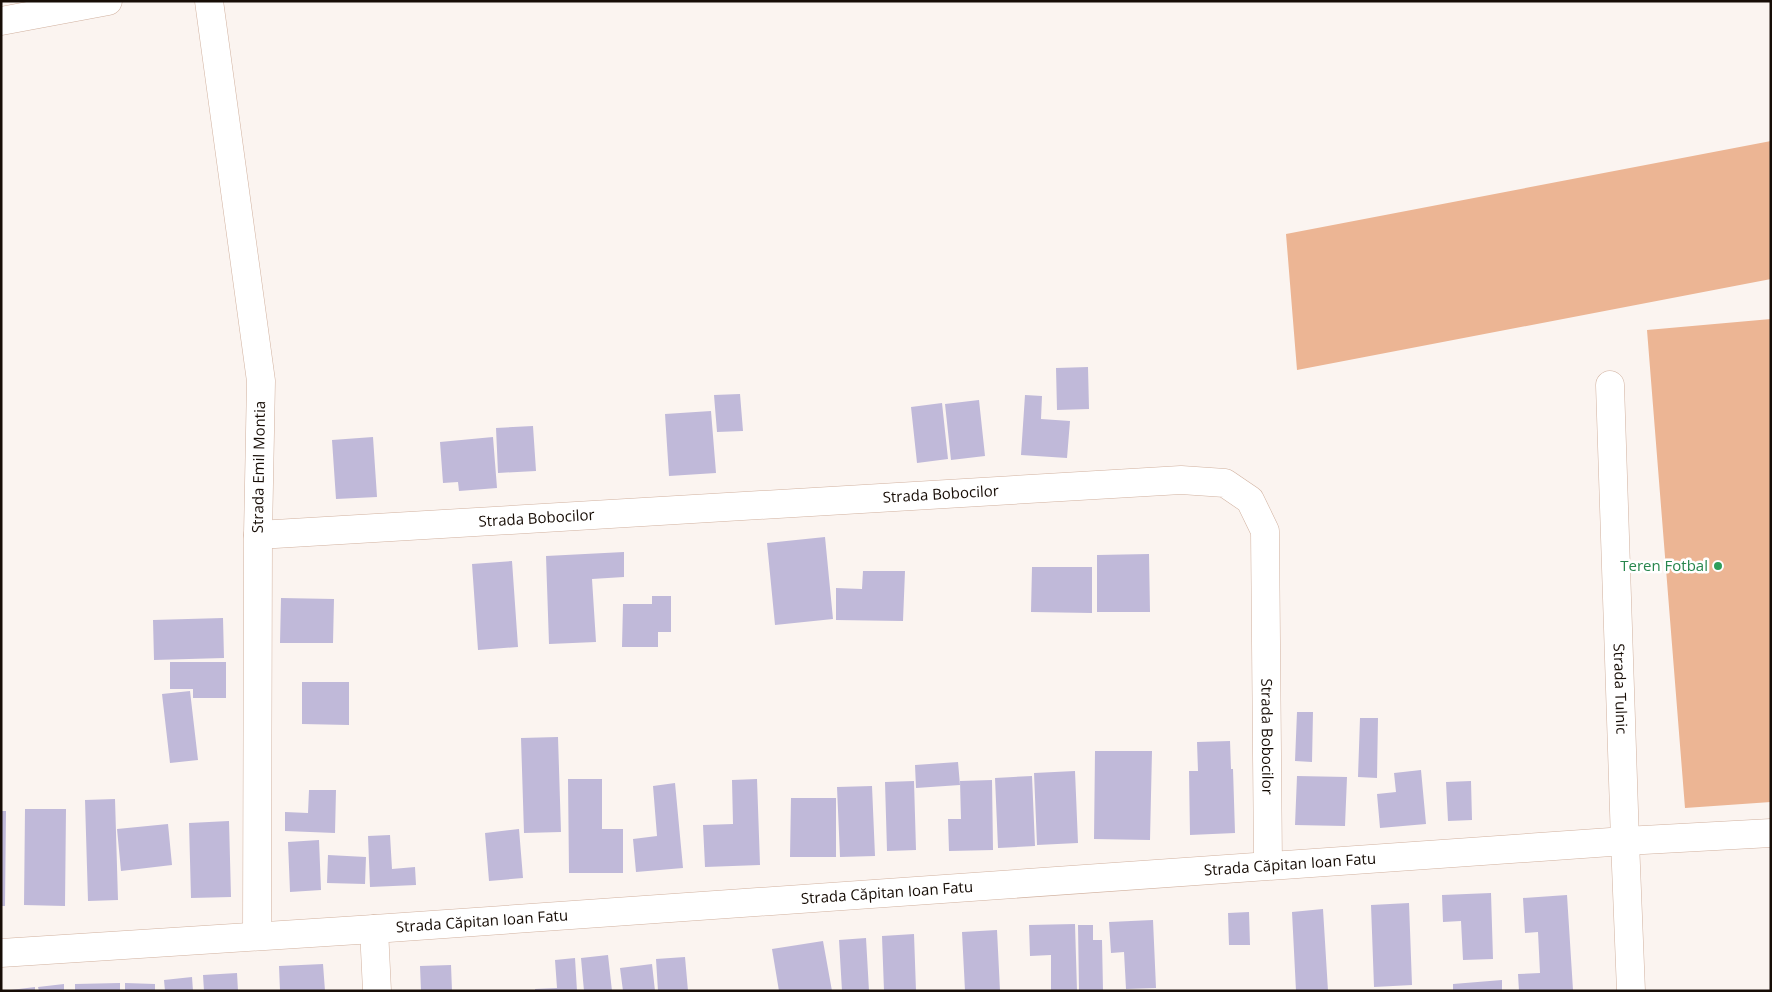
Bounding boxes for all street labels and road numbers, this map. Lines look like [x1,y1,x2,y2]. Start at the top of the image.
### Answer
street label: Strada Emil Montia [247,401,269,533]
street label: Strada Bobocilor [882,480,999,507]
street label: Strada Bobocilor [478,504,595,531]
street label: Strada Tulnic [1610,643,1632,735]
street label: Strada Bobocilor [1257,678,1278,795]
street label: Strada Căpitan Ioan Fatu [1203,848,1377,880]
street label: Strada Căpitan Ioan Fatu [800,876,974,908]
street label: Strada Căpitan Ioan Fatu [395,904,569,936]

